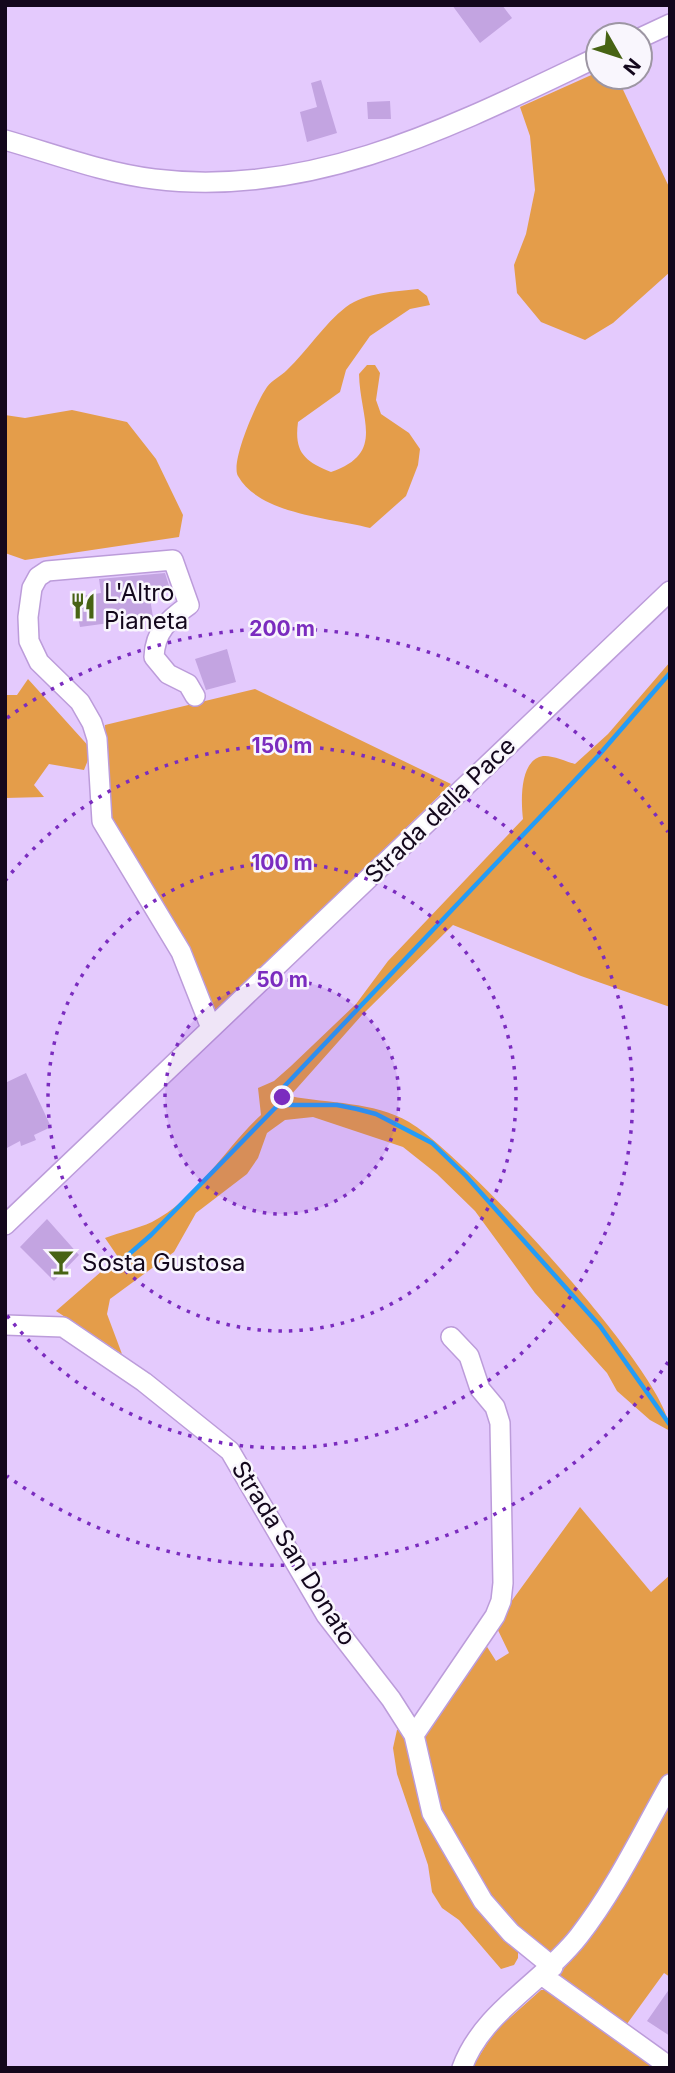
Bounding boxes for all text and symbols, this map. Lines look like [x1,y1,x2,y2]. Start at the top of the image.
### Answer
north arrow [584,21,654,91]
text: N [618,54,645,79]
place label: L'Altro Pianeta [104,578,188,635]
restaurant icon: L'Altro Pianeta [68,591,98,621]
text: 200 m [249,616,315,641]
street label: Strada della Pace [359,731,521,889]
text: 150 m [252,733,312,758]
text: 100 m [251,850,313,875]
text: 50 m [256,967,308,992]
centre of rings [270,1085,294,1109]
bar icon: Sosta Gustosa [46,1247,76,1277]
place label: Sosta Gustosa [82,1248,246,1277]
street label: Strada San Donato [226,1455,362,1651]

